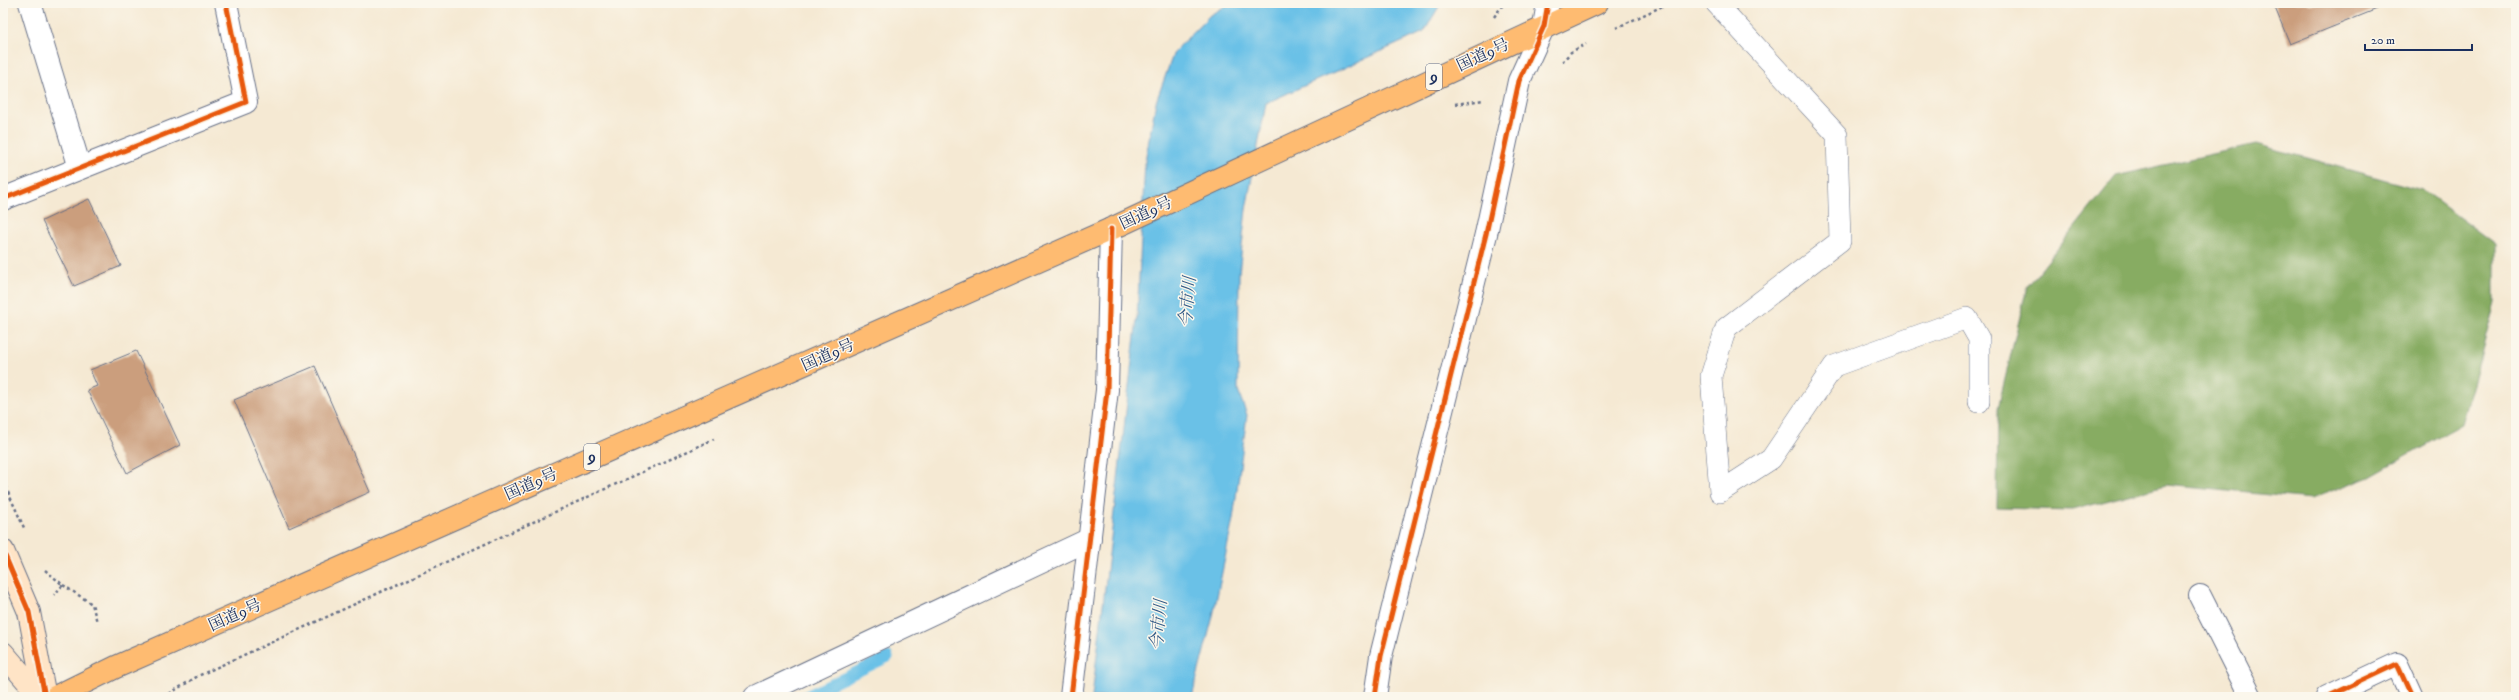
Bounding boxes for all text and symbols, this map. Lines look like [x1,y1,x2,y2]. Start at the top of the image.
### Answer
scale bar [2365,26,2472,52]
text: 20 m [2371,33,2395,48]
street label: 国道9号 [1453,34,1513,76]
road number: 9 [1426,64,1442,90]
street label: 国道9号 [1116,192,1176,234]
water label: 今市川 [1175,274,1201,328]
street label: 国道9号 [798,334,858,376]
road number: 9 [584,444,600,470]
street label: 国道9号 [501,463,561,505]
street label: 国道9号 [205,594,265,636]
water label: 今市川 [1146,597,1172,651]

